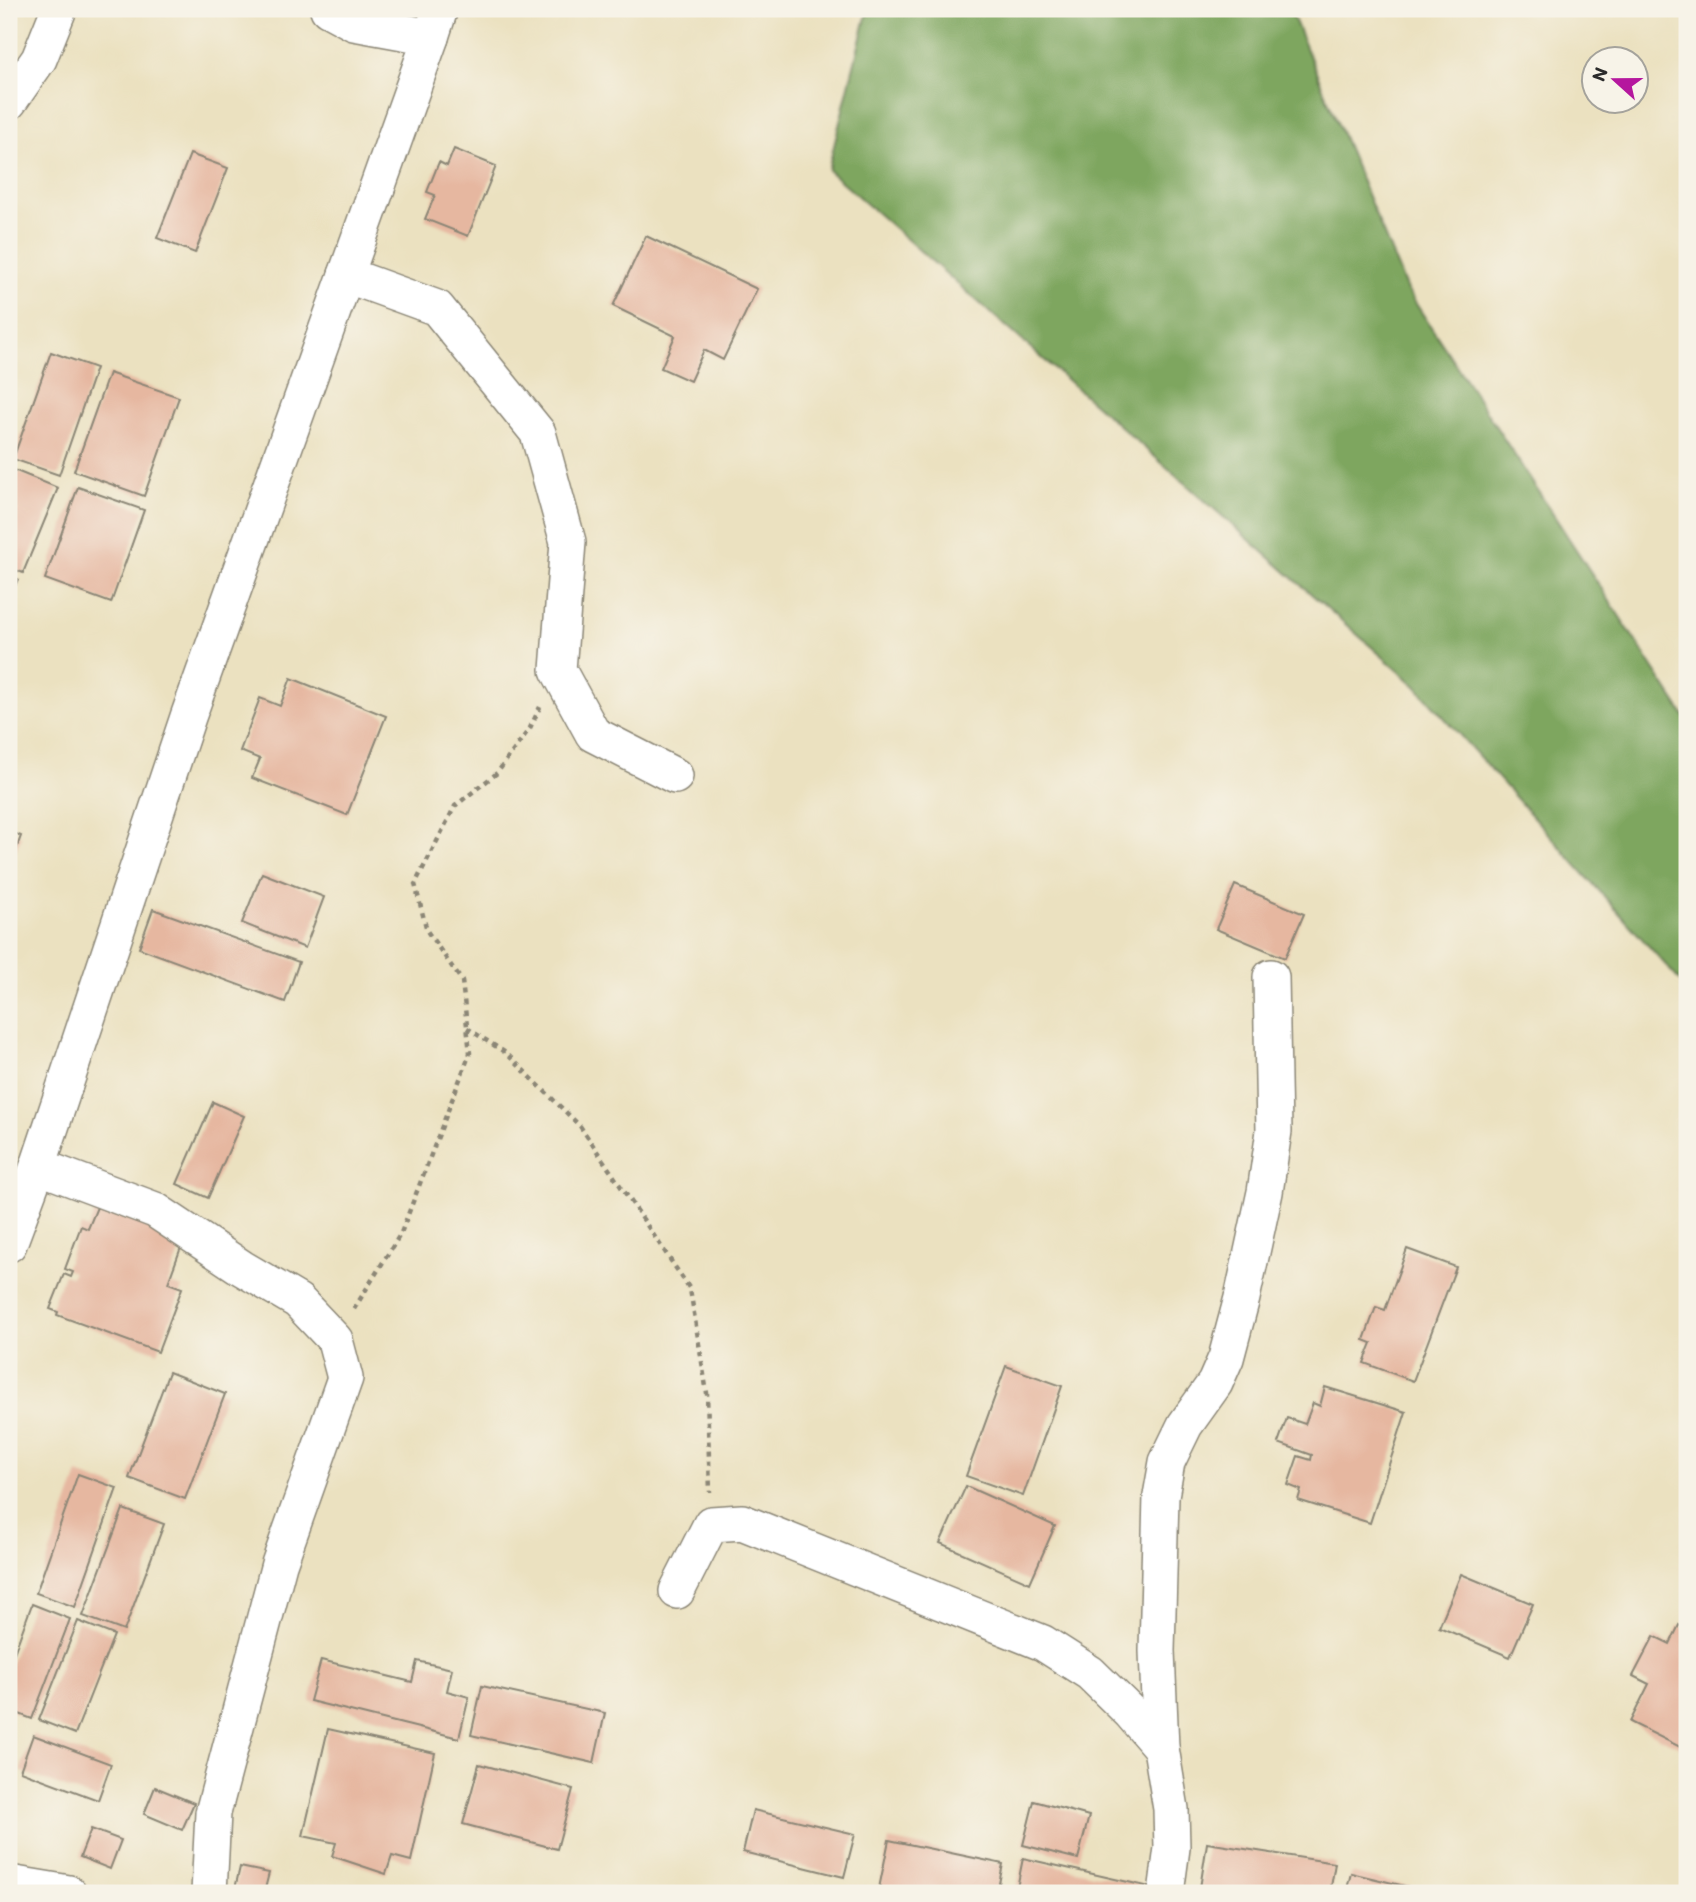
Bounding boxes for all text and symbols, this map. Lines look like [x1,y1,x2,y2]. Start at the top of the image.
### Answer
north arrow [1580,46,1650,116]
text: N [1587,64,1613,84]

